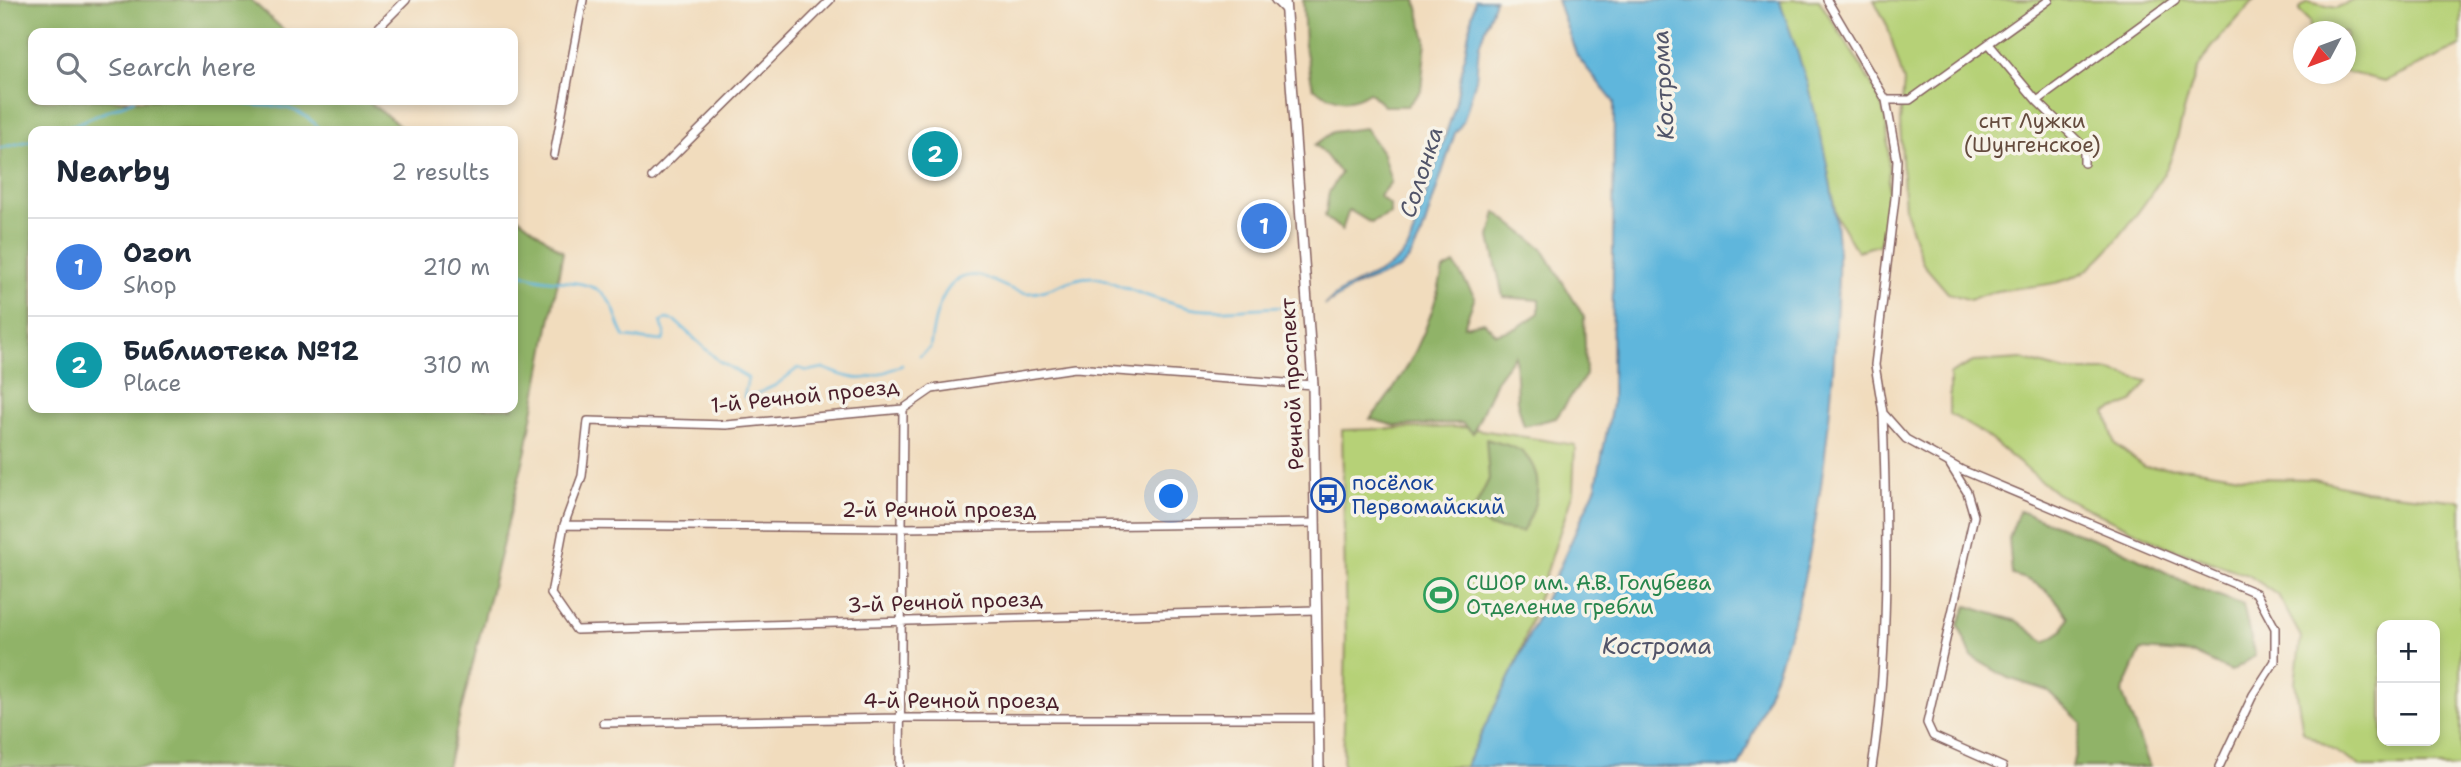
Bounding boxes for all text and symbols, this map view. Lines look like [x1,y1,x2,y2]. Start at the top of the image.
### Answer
north arrow [2293,21,2356,84]
search box [28,28,518,105]
water label: Кострома [1645,29,1681,141]
icon: search [52,48,90,86]
text: Search here [108,49,257,84]
park label: снт Лужки (Шунгенское) [1963,107,2101,159]
water label: Солонка [1392,123,1450,221]
pin: 2 [912,128,958,180]
text: Nearby [56,151,171,192]
text: 2 results [391,157,490,187]
pin: 1 [1241,200,1287,252]
text: Ozon [123,235,192,270]
text: 1 [74,252,84,282]
text: 210 m [422,252,490,282]
text: Shop [123,270,177,300]
street label: Речной проспект [1273,297,1310,471]
text: Библиотека №12 [123,333,359,368]
text: 2 [71,350,87,380]
text: 310 m [422,350,490,380]
text: Place [123,368,182,398]
street label: 1-й Речной проезд [709,372,901,420]
place label: посёлок Первомайский [1352,469,1505,521]
bus stop icon: посёлок Первомайский [1309,476,1347,514]
your location [1154,479,1188,513]
street label: 2-й Речной проезд [842,496,1036,524]
place label: СШОР им. А.В. Голубева Отделение гребли [1466,569,1711,621]
sports icon: СШОР им. А.В. Голубева Отделение гребли [1422,576,1460,614]
street label: 3-й Речной проезд [847,585,1043,619]
map controls [2377,620,2440,746]
button: + [2377,620,2440,683]
water label: Кострома [1602,631,1712,661]
button: − [2377,683,2440,746]
street label: 4-й Речной проезд [863,687,1059,715]

